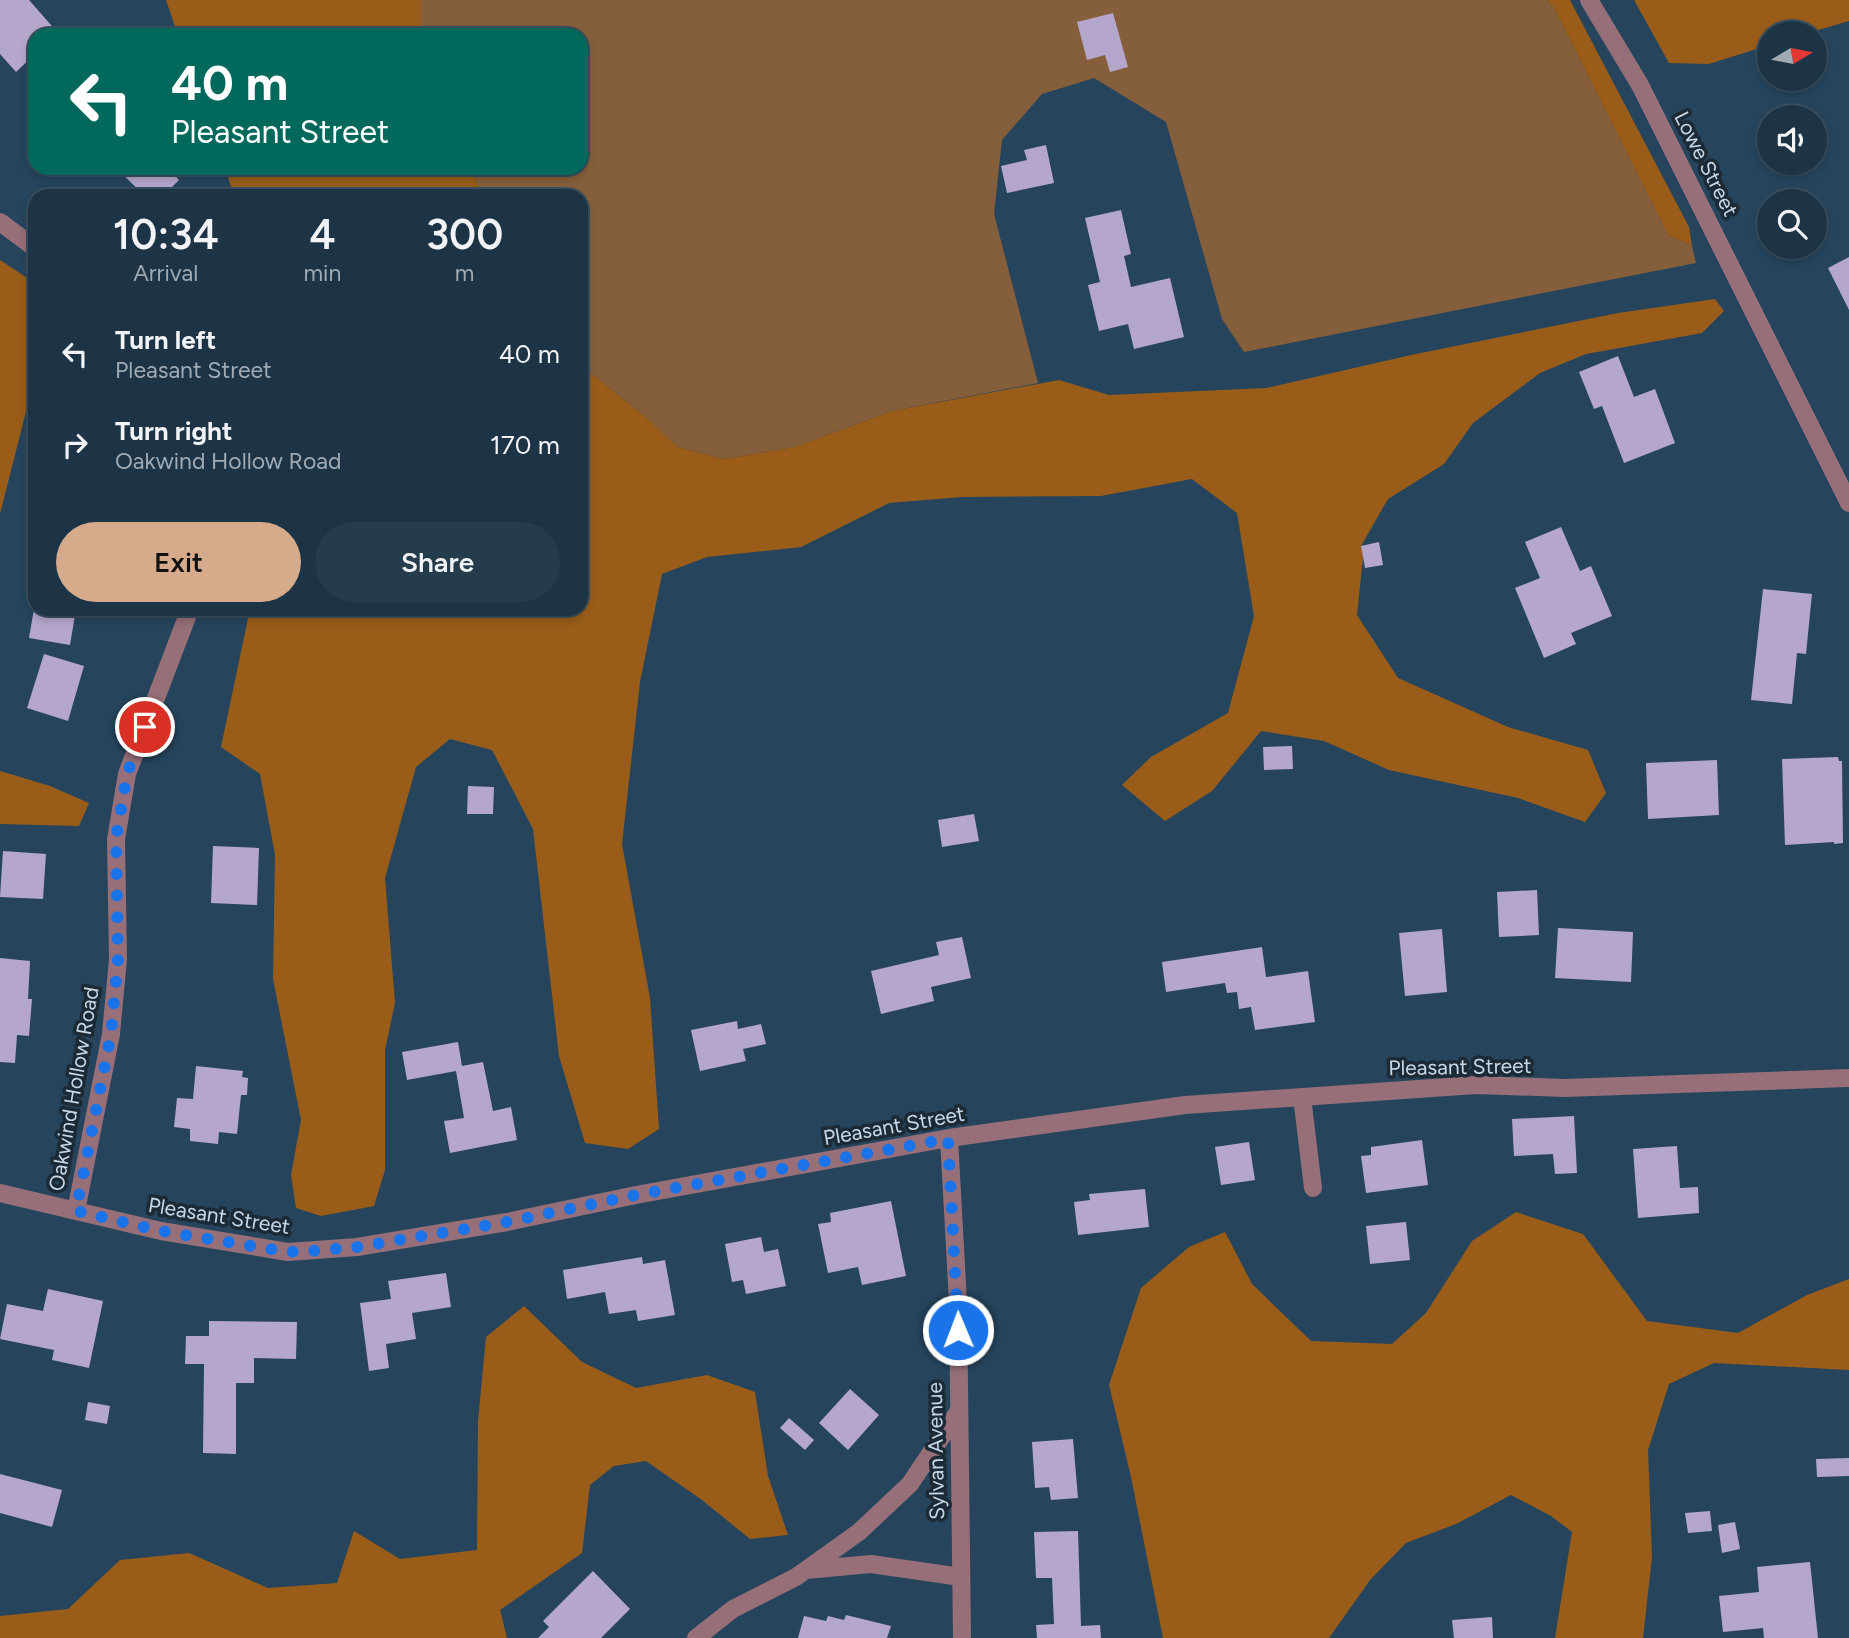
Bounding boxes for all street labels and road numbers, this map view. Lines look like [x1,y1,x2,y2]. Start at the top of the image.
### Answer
street label: Lowe Street [1669,107,1744,221]
street label: Oakwind Hollow Road [43,985,104,1193]
street label: Pleasant Street [1388,1053,1532,1080]
street label: Pleasant Street [821,1101,967,1150]
street label: Pleasant Street [146,1192,292,1239]
street label: Sylvan Avenue [922,1382,949,1520]

